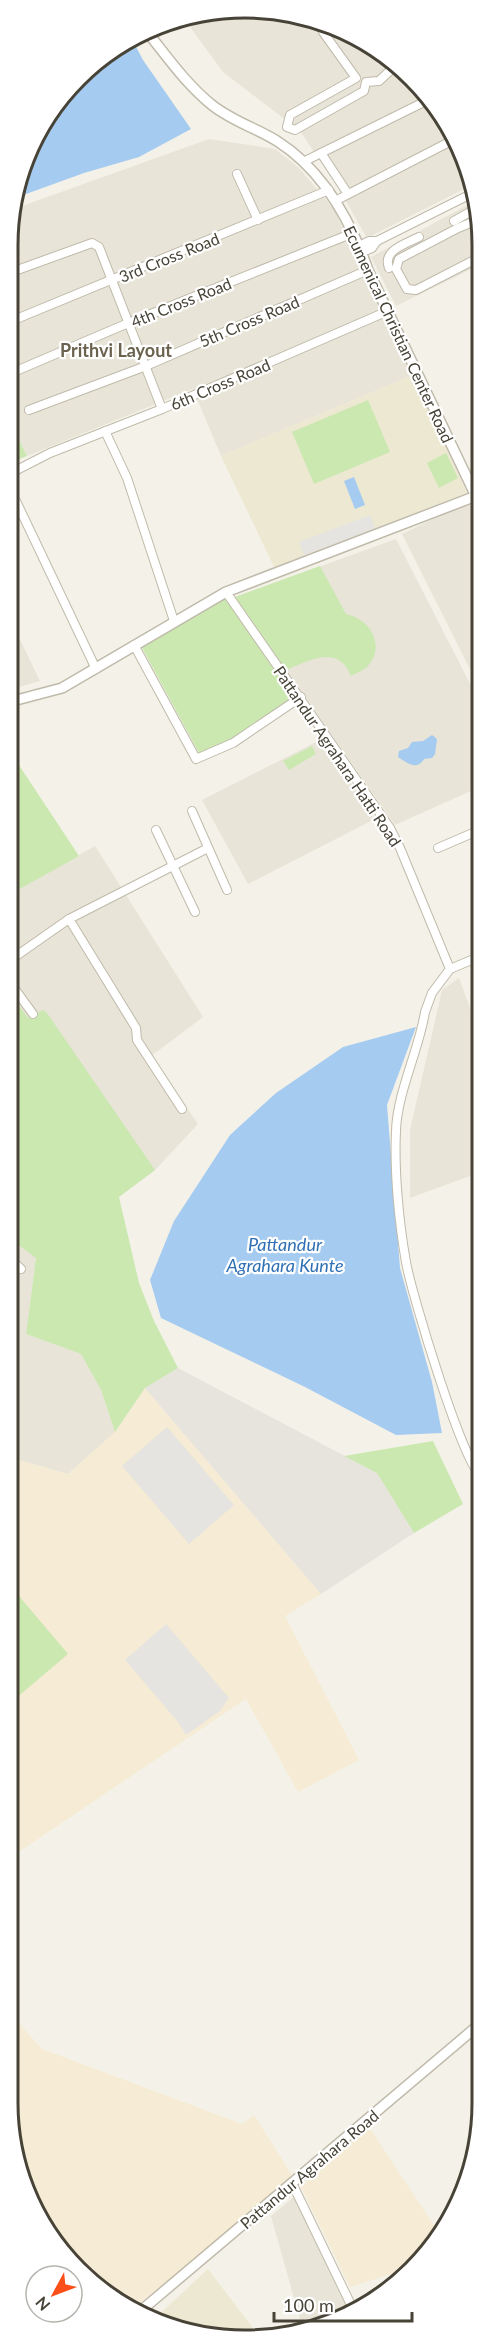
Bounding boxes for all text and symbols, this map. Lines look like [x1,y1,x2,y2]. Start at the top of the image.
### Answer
street label: Ecumenical Christian Center Road [340,222,458,446]
street label: 3rd Cross Road [116,228,222,286]
street label: 4th Cross Road [128,273,234,331]
street label: 5th Cross Road [196,291,302,351]
district label: Prithvi Layout [60,339,172,361]
street label: 6th Cross Road [167,354,273,414]
street label: Pattandur Agrahara Hatti Road [270,662,406,850]
water label: Pattandur Agrahara Kunte [225,1233,344,1276]
street label: Pattandur Agrahara Road [236,2106,382,2232]
north arrow [24,2264,84,2324]
scale bar [274,2285,412,2323]
text: N [31,2293,54,2315]
text: 100 m [283,2294,334,2316]

